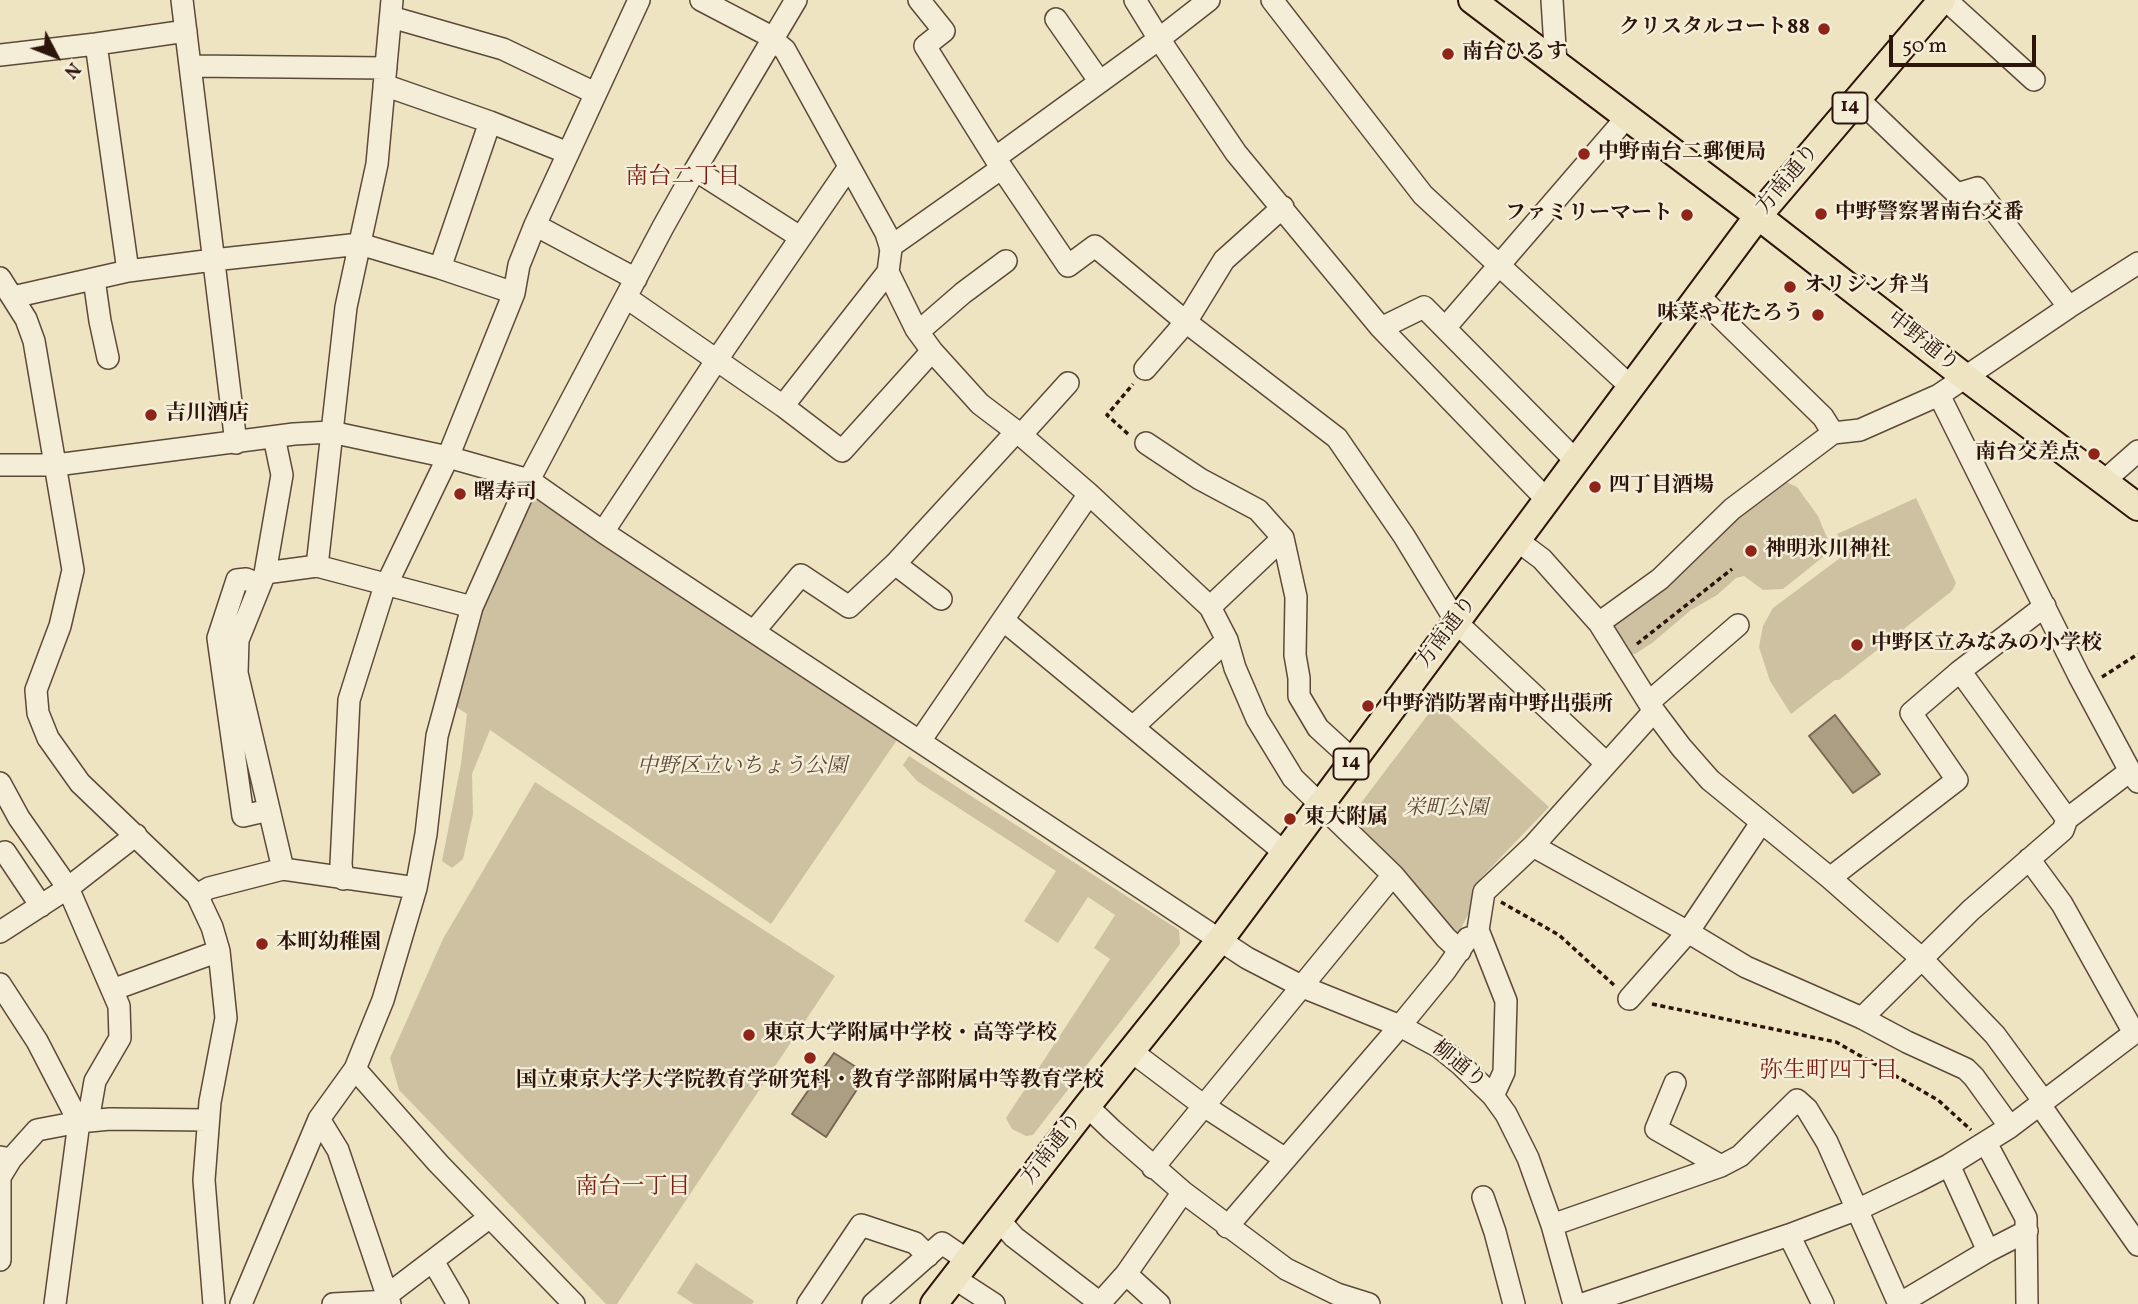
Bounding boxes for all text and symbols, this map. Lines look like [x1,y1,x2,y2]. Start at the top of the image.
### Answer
place label: クリスタルコート88 [1619,16,1810,42]
north arrow [21,21,91,91]
marker: クリスタルコート88 [1816,21,1832,37]
scale bar [1893,21,2040,65]
text: 50 m [1902,32,1947,61]
place label: 南台ひるす [1462,41,1567,67]
marker: 南台ひるす [1440,46,1456,62]
text: N [57,56,86,84]
road number: 14 [1832,92,1868,124]
street label: 方南通り [1752,140,1826,220]
place label: 中野南台二郵便局 [1598,141,1766,167]
marker: 中野南台二郵便局 [1576,146,1592,162]
district label: 南台二丁目 [626,165,740,193]
place label: 中野警察署南台交番 [1835,201,2024,227]
place label: ファミリーマート [1505,202,1673,228]
marker: 中野警察署南台交番 [1813,206,1829,222]
marker: ファミリーマート [1679,207,1695,223]
place label: オリジン弁当 [1804,274,1930,300]
marker: オリジン弁当 [1782,279,1798,295]
place label: 味菜や花たろう [1657,302,1804,328]
marker: 味菜や花たろう [1810,307,1826,323]
street label: 中野通り [1881,307,1963,379]
place label: 吉川酒店 [165,402,249,428]
marker: 吉川酒店 [143,407,159,423]
place label: 南台交差点 [1975,441,2080,467]
marker: 南台交差点 [2086,446,2102,462]
place label: 四丁目酒場 [1609,474,1714,500]
marker: 四丁目酒場 [1587,479,1603,495]
place label: 曙寿司 [474,481,537,507]
marker: 曙寿司 [452,486,468,502]
place label: 神明氷川神社 [1765,538,1891,564]
marker: 神明氷川神社 [1743,543,1759,559]
street label: 方南通り [1413,592,1483,674]
place label: 中野区立みなみの小学校 [1871,632,2102,658]
marker: 中野区立みなみの小学校 [1849,637,1865,653]
place label: 中野消防署南中野出張所 [1382,693,1613,719]
marker: 中野消防署南中野出張所 [1360,698,1376,714]
road number: 14 [1334,748,1368,779]
park label: 中野区立いちょう公園 [637,755,847,781]
park label: 栄町公園 [1404,797,1488,823]
place label: 東大附属 [1304,806,1388,832]
marker: 東大附属 [1282,811,1298,827]
place label: 本町幼稚園 [276,931,381,957]
marker: 本町幼稚園 [254,936,270,952]
place label: 東京大学附属中学校・高等学校 [763,1022,1057,1048]
marker: 東京大学附属中学校・高等学校 [741,1027,757,1043]
street label: 柳通り [1426,1036,1490,1096]
marker: 国立東京大学大学院教育学研究科・教育学部附属中等教育学校 [802,1050,818,1066]
district label: 弥生町四丁目 [1760,1059,1898,1087]
place label: 国立東京大学大学院教育学研究科・教育学部附属中等教育学校 [516,1069,1104,1095]
street label: 方南通り [1017,1109,1089,1191]
district label: 南台一丁目 [576,1175,690,1203]

